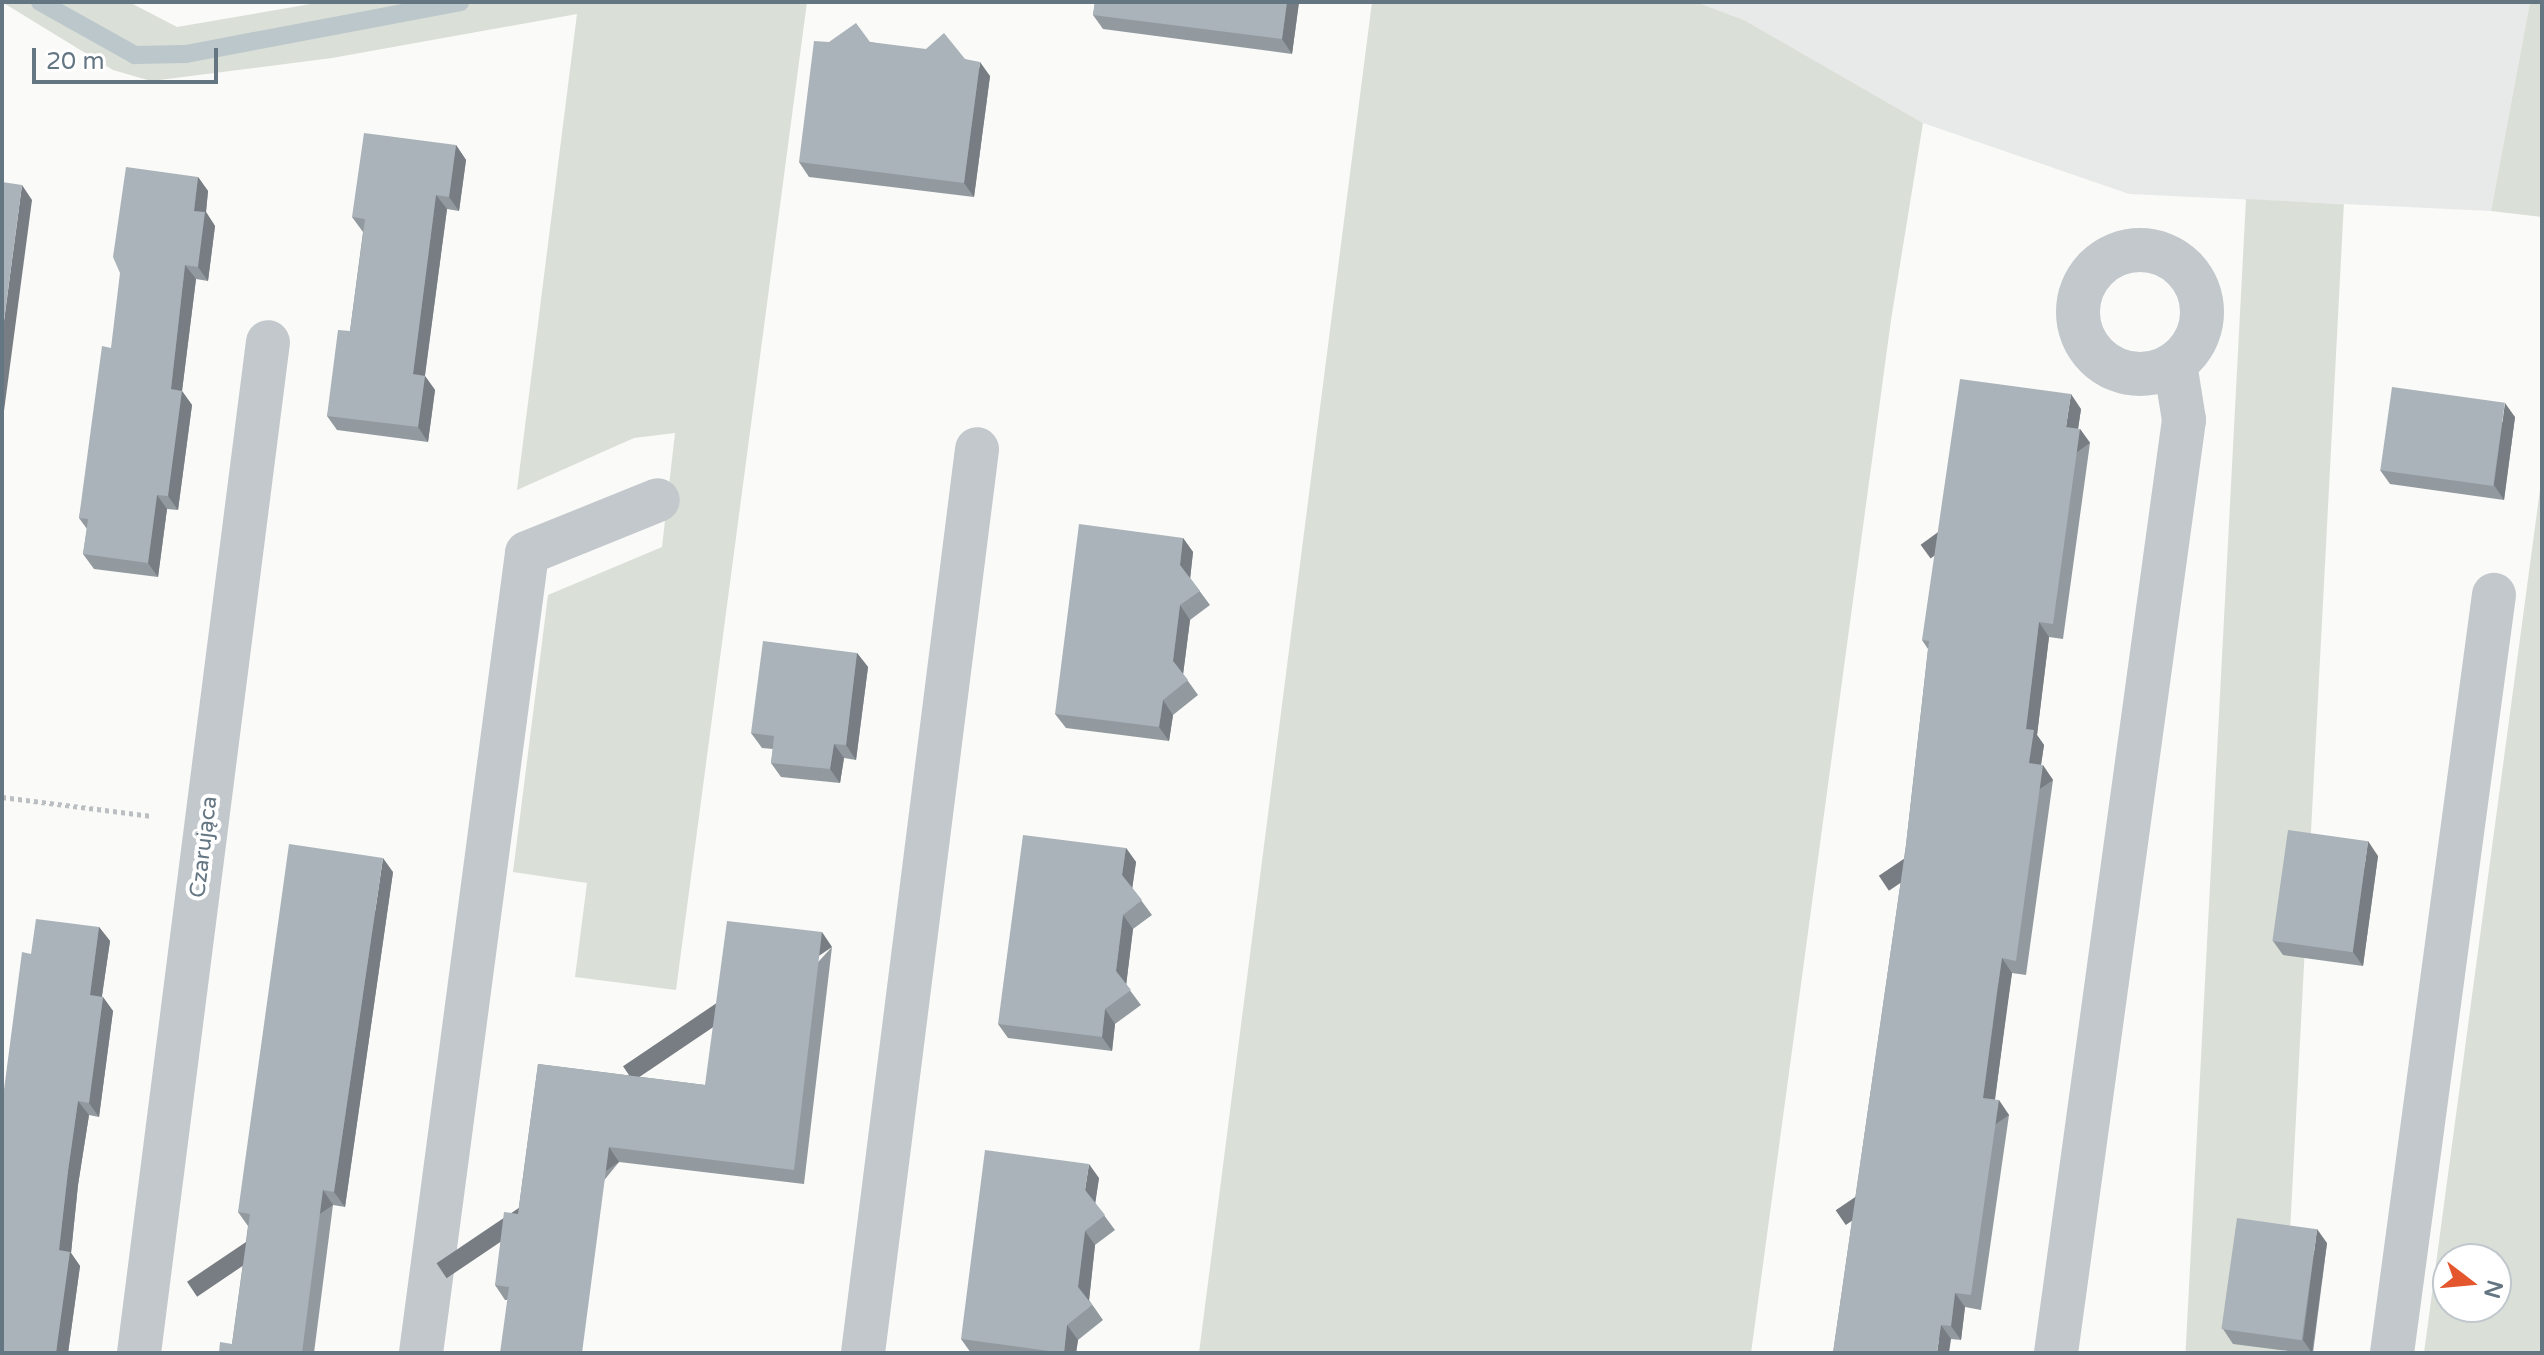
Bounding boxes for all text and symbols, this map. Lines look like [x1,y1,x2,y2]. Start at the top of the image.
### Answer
scale bar [36,32,222,82]
text: 20 m [46,47,104,76]
street label: Czarująca [185,795,223,899]
north arrow [2432,1243,2512,1323]
text: N [2478,1277,2508,1301]

